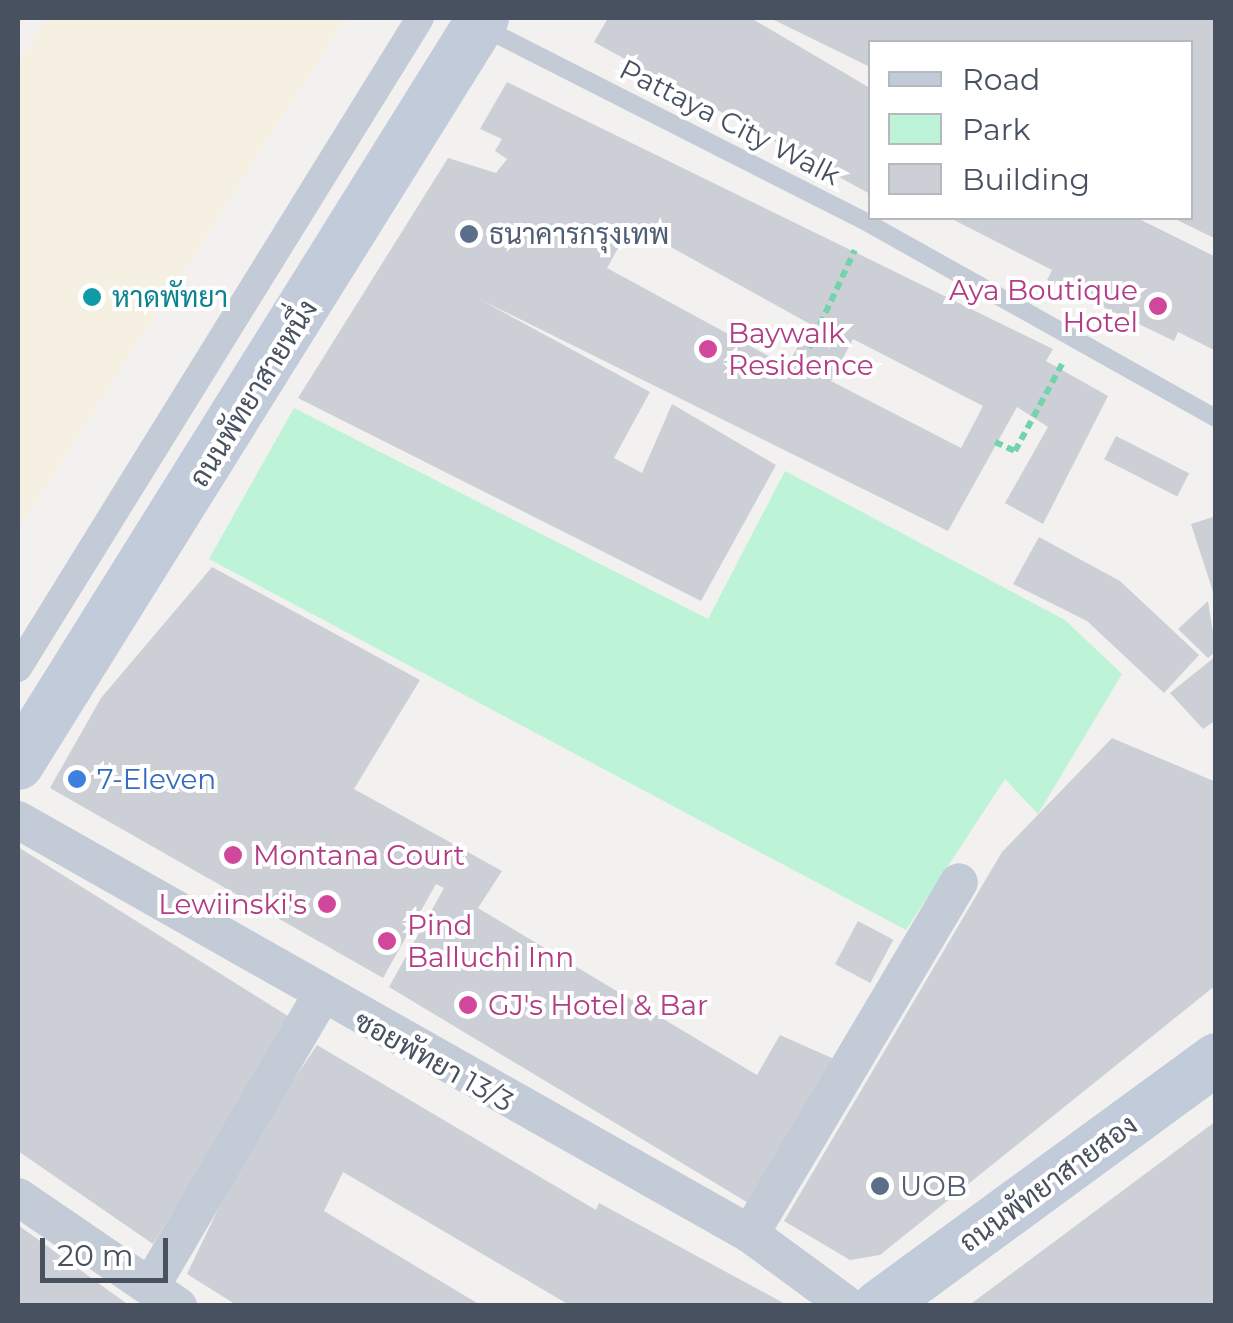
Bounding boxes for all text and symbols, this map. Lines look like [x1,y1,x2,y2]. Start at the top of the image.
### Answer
legend [868,40,1193,220]
street label: Pattaya City Walk [614,52,846,192]
text: Road [962,61,1040,98]
text: Park [962,111,1031,148]
text: Building [962,161,1090,198]
place label: ธนาคารกรุงเทพ [489,217,669,251]
marker: ธนาคารกรุงเทพ [458,223,480,245]
place label: Aya Boutique Hotel [949,273,1138,339]
place label: หาดพัทยา [112,280,228,314]
marker: หาดพัทยา [81,286,103,308]
street label: ถนนพัทยาสายหนึ่ง [182,293,324,493]
marker: Aya Boutique Hotel [1147,295,1169,317]
place label: Baywalk Residence [728,316,874,382]
marker: Baywalk Residence [697,338,719,360]
place label: 7-Eleven [97,762,216,796]
marker: 7-Eleven [66,768,88,790]
place label: Montana Court [253,838,465,872]
marker: Montana Court [222,844,244,866]
place label: Lewiinski's [158,887,307,921]
marker: Lewiinski's [316,893,338,915]
place label: Pind Balluchi Inn [407,908,574,974]
marker: Pind Balluchi Inn [376,930,398,952]
place label: GJ's Hotel & Bar [488,988,708,1022]
marker: GJ's Hotel & Bar [457,994,479,1016]
street label: ซอยพัทยา 13/3 [349,1004,519,1118]
street label: ถนนพัทยาสายสอง [953,1107,1143,1259]
place label: UOB [900,1169,967,1203]
marker: UOB [869,1175,891,1197]
scale bar [45,1218,172,1280]
text: 20 m [57,1237,134,1274]

